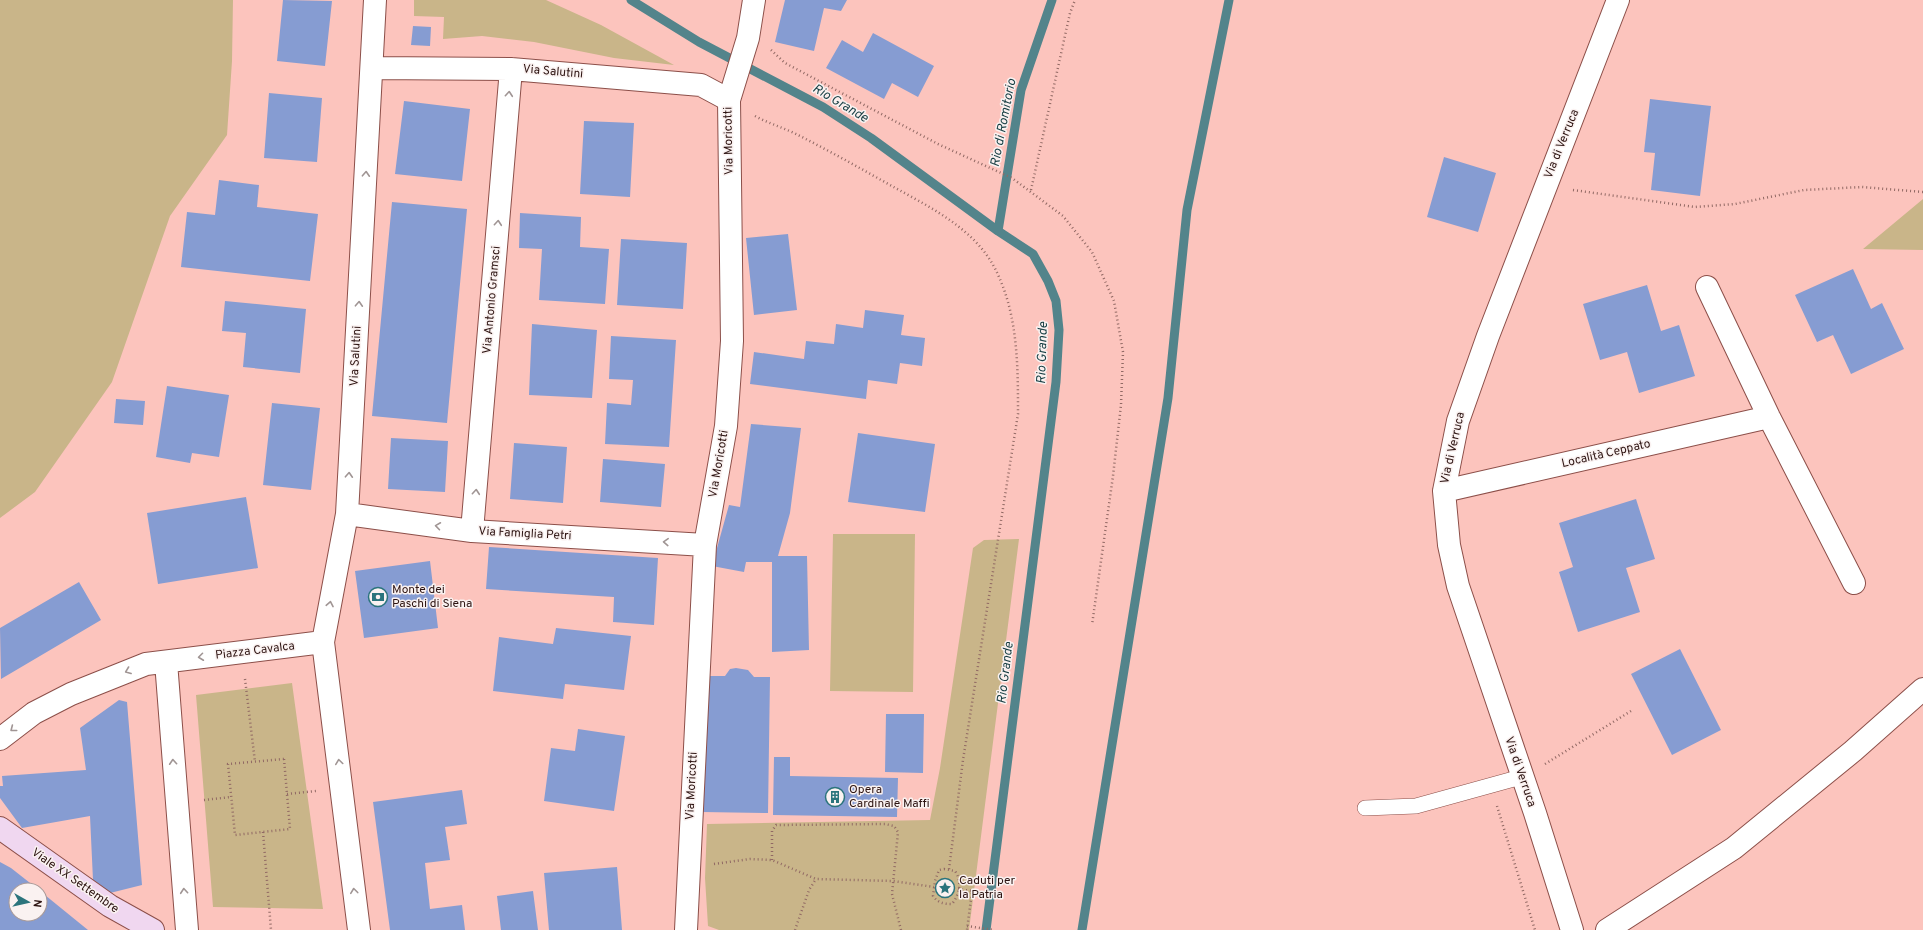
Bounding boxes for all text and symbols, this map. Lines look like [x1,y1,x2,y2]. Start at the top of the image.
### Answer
street label: Via Salutini [522,61,584,83]
water label: Rio di Romitorio [988,78,1020,168]
water label: Rio Grande [809,81,871,127]
one-way arrow [505,91,514,97]
street label: Via Moricotti [720,107,738,175]
street label: Via di Verruca [1541,107,1583,181]
one-way arrow [362,171,370,177]
one-way arrow [494,220,503,226]
street label: Via Antonio Gramsci [479,245,505,355]
one-way arrow [354,301,363,307]
water label: Rio Grande [1034,321,1052,384]
street label: Via Salutini [346,325,366,387]
street label: Via di Verruca [1437,410,1469,486]
street label: Via Moricotti [705,429,733,499]
street label: Località Ceppato [1560,436,1652,472]
one-way arrow [345,472,354,478]
one-way arrow [471,489,480,495]
one-way arrow [435,522,442,531]
street label: Via Famiglia Petri [478,524,572,544]
one-way arrow [663,538,669,547]
place label: Monte dei Paschi di Siena [392,582,472,612]
bank icon: Monte dei Paschi di Siena [367,586,389,608]
one-way arrow [325,601,334,607]
street label: Piazza Cavalca [214,638,296,664]
water label: Rio Grande [994,641,1018,705]
one-way arrow [198,653,204,662]
one-way arrow [125,666,132,674]
one-way arrow [10,725,17,732]
street label: Via di Verruca [1500,735,1540,809]
street label: Via Moricotti [682,751,702,821]
one-way arrow [169,759,178,765]
one-way arrow [335,759,344,765]
place label: Opera Cardinale Maffi [849,782,930,812]
building icon: Opera Cardinale Maffi [824,786,846,808]
street label: Viale XX Settembre [28,845,122,917]
place label: Caduti per la Patria [959,873,1015,903]
place icon: Caduti per la Patria [934,877,956,899]
north arrow [8,882,48,922]
one-way arrow [179,888,188,894]
one-way arrow [350,888,359,894]
text: N [29,898,44,908]

